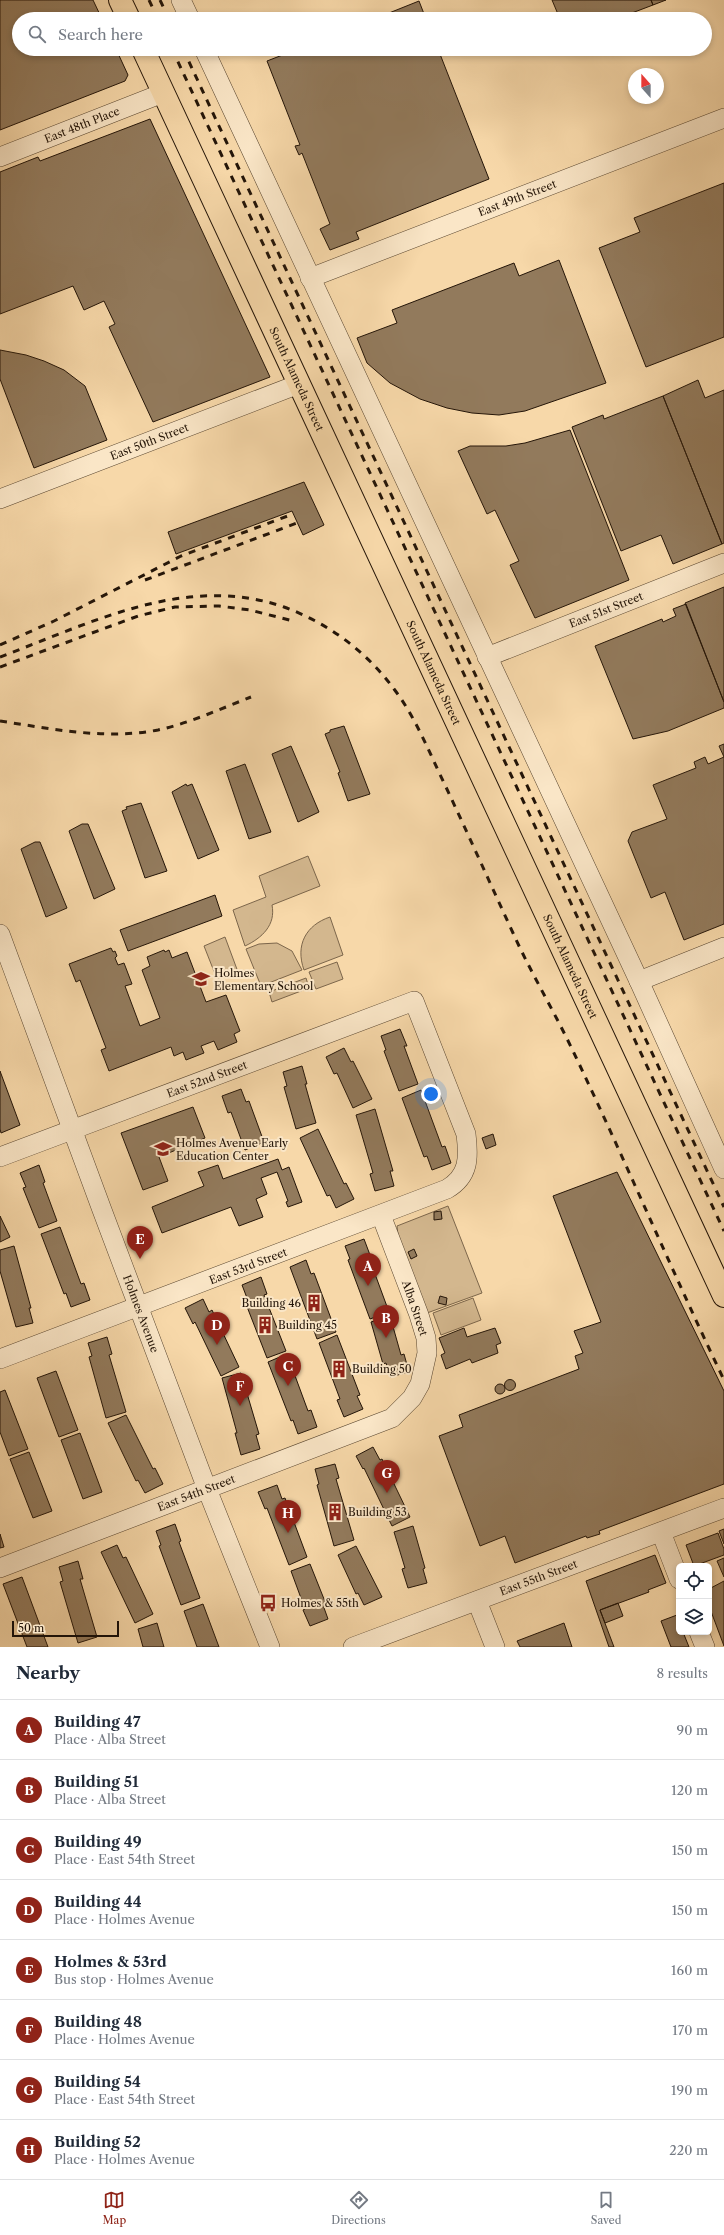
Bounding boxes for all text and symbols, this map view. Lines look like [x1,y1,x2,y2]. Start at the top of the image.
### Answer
search box [12,12,712,56]
icon: search [26,23,48,45]
text: Search here [58,25,143,44]
north arrow [628,68,664,104]
street label: East 48th Place [42,104,122,146]
street label: East 49th Street [476,176,558,219]
street label: South Alameda Street [266,324,327,433]
street label: East 50th Street [108,420,191,463]
street label: East 51st Street [567,589,645,631]
street label: South Alameda Street [403,618,464,727]
street label: South Alameda Street [540,912,601,1021]
place label: Holmes Elementary School [214,966,314,993]
school or university icon: Holmes Elementary School [191,969,211,989]
street label: East 52nd Street [165,1057,249,1101]
your location [421,1084,441,1104]
place label: Holmes Avenue Early Education Center [176,1136,289,1163]
school or university icon: Holmes Avenue Early Education Center [153,1139,173,1159]
pin: E [127,1226,153,1259]
street label: East 53rd Street [207,1245,289,1287]
pin: A [355,1253,381,1286]
street label: Holmes Avenue [120,1273,162,1355]
street label: Alba Street [399,1277,431,1338]
building icon: Building 46 [304,1293,324,1313]
place label: Building 46 [241,1296,302,1310]
pin: B [373,1305,399,1338]
pin: D [204,1312,230,1345]
building icon: Building 45 [255,1315,275,1335]
place label: Building 45 [278,1318,337,1332]
pin: C [275,1353,301,1386]
building icon: Building 50 [329,1359,349,1379]
place label: Building 50 [352,1362,412,1376]
pin: F [227,1373,253,1406]
pin: G [374,1460,400,1493]
street label: East 54th Street [155,1472,237,1514]
pin: H [275,1500,301,1533]
building icon: Building 53 [325,1502,345,1522]
place label: Building 53 [348,1505,407,1519]
street label: East 55th Street [498,1557,579,1598]
map controls [676,1563,712,1635]
button: locate [676,1563,712,1599]
bus stop icon: Holmes & 55th [258,1593,278,1613]
place label: Holmes & 55th [281,1596,359,1610]
button: layers [676,1599,712,1635]
scale bar [12,1619,119,1638]
text: 50 m [18,1621,44,1635]
text: Nearby [16,1663,80,1683]
text: 8 results [656,1665,708,1681]
text: Building 47 [54,1712,141,1731]
text: A [24,1722,34,1738]
text: 90 m [677,1722,708,1738]
text: Place · Alba Street [54,1731,166,1747]
text: Building 51 [54,1772,139,1791]
text: B [24,1782,34,1798]
text: 120 m [671,1782,708,1798]
text: Place · Alba Street [54,1791,166,1807]
text: Building 49 [54,1832,142,1851]
text: C [24,1842,34,1858]
text: 150 m [672,1842,708,1858]
text: Place · East 54th Street [54,1851,195,1867]
text: Building 44 [54,1892,142,1911]
text: D [23,1902,35,1918]
text: 150 m [672,1902,708,1918]
text: Place · Holmes Avenue [54,1911,195,1927]
text: Holmes & 53rd [54,1952,167,1971]
text: E [24,1962,34,1978]
text: 160 m [671,1962,708,1978]
text: Bus stop · Holmes Avenue [54,1971,214,1987]
text: Building 48 [54,2012,142,2031]
text: F [25,2022,33,2038]
text: 170 m [672,2022,708,2038]
text: Place · Holmes Avenue [54,2031,195,2047]
text: Building 54 [54,2072,141,2091]
text: G [23,2082,35,2098]
text: 190 m [671,2082,708,2098]
text: Place · East 54th Street [54,2091,195,2107]
text: Building 52 [54,2132,141,2151]
text: H [23,2142,35,2158]
text: 220 m [669,2142,708,2158]
text: Place · Holmes Avenue [54,2151,195,2167]
tab: Map [103,2189,126,2227]
tab: Directions [331,2189,386,2227]
tab: Saved [591,2189,621,2227]

